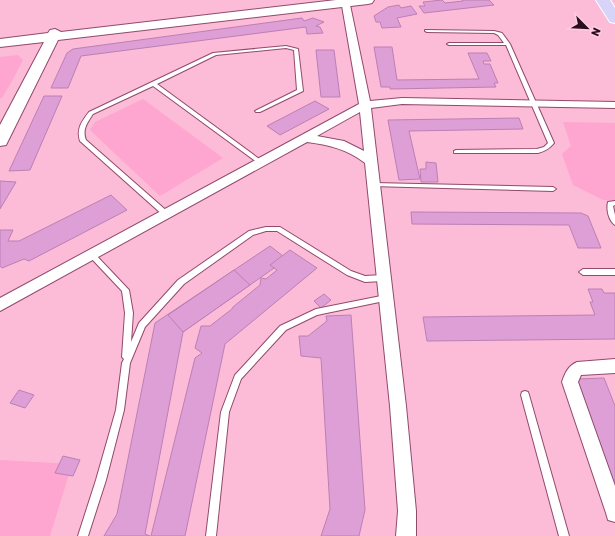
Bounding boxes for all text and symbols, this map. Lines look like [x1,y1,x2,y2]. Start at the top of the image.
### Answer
north arrow [567,8,607,48]
text: N [588,26,603,38]

